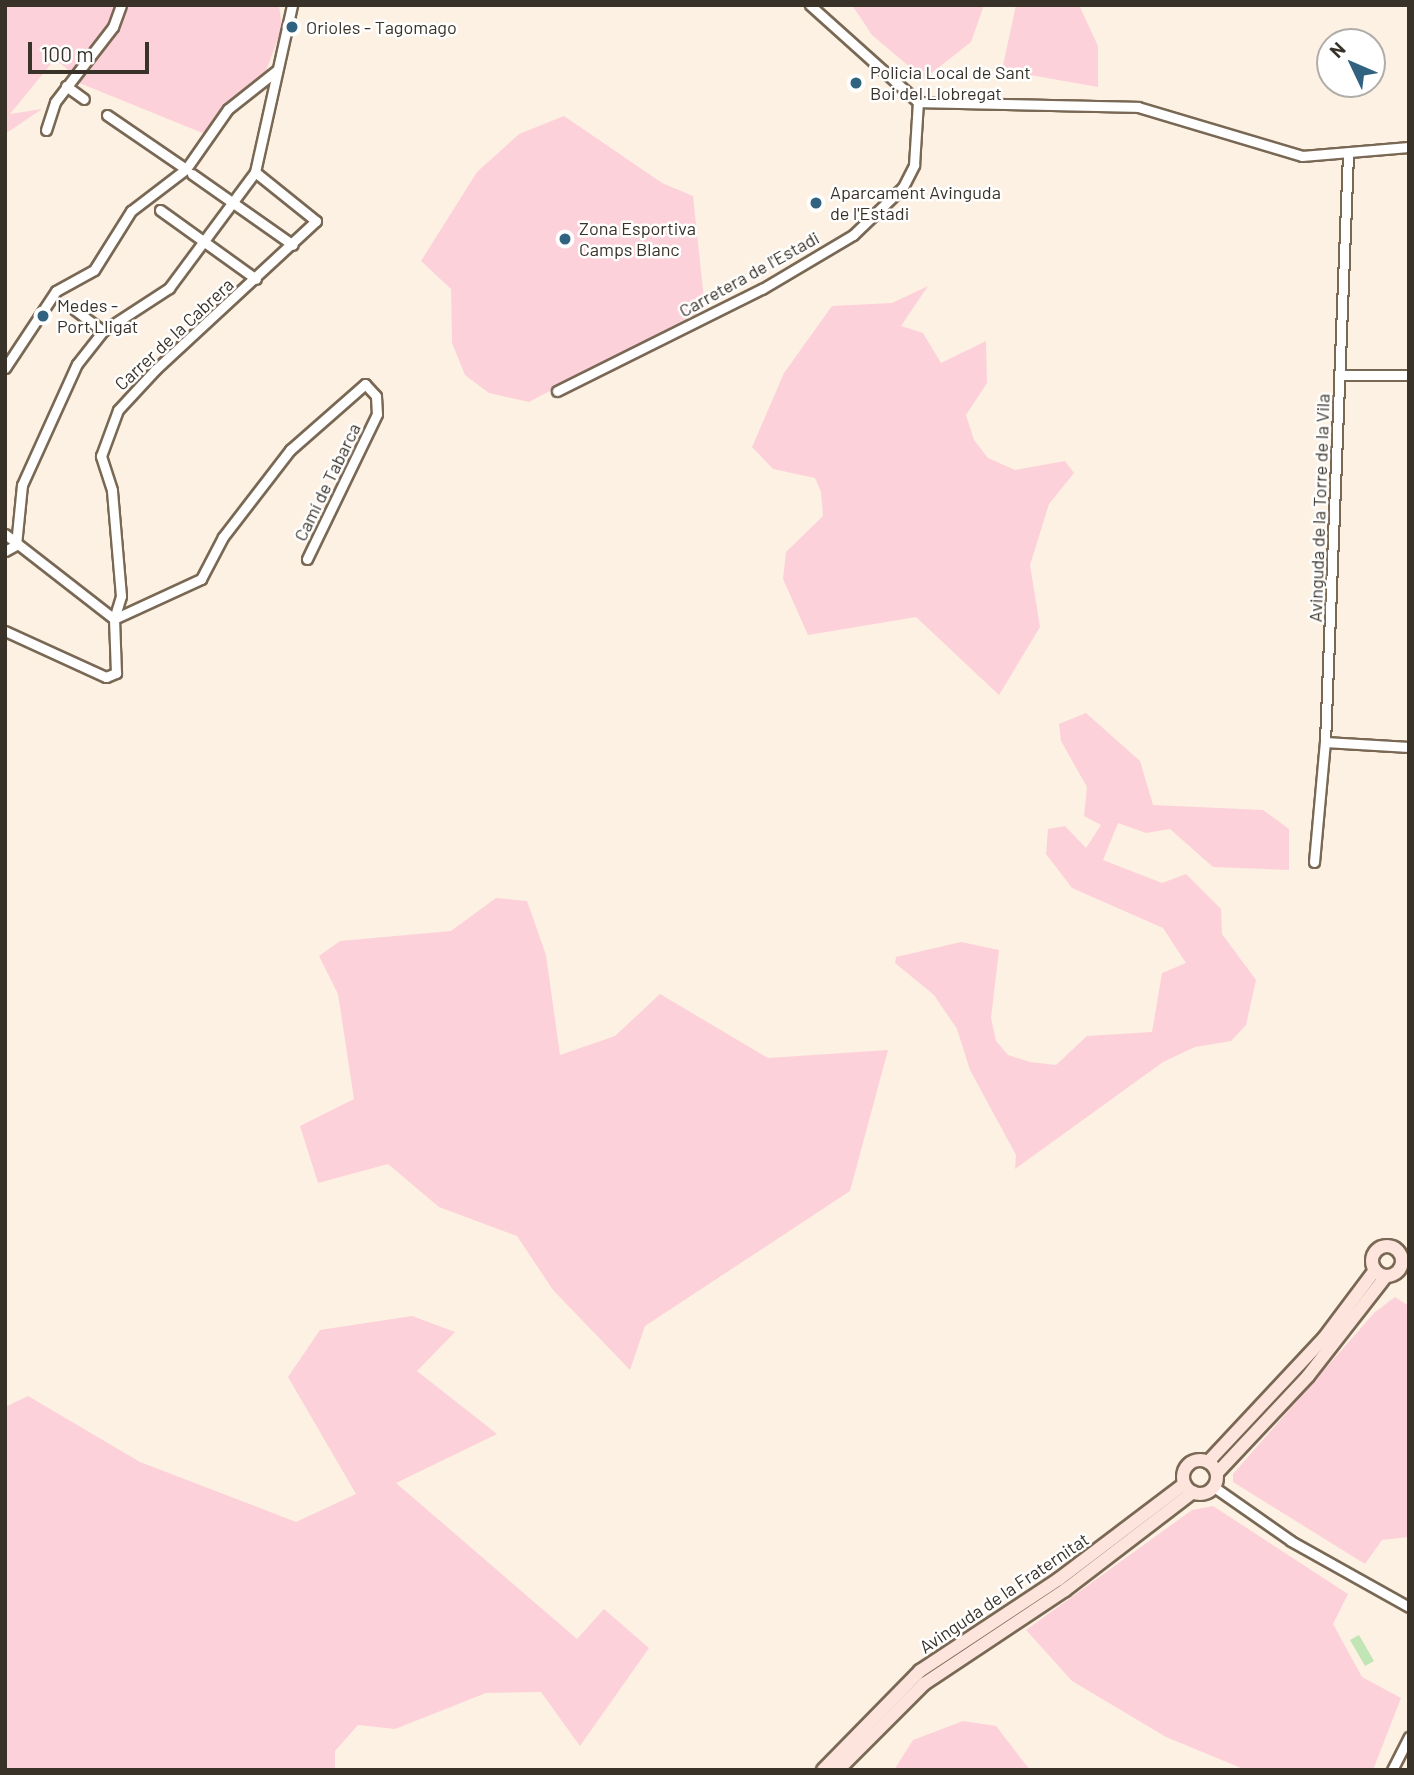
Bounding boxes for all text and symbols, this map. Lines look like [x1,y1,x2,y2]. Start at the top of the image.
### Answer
place label: Orioles - Tagomago [306,16,457,38]
marker: Orioles - Tagomago [284,19,300,35]
scale bar [32,28,152,72]
north arrow [1316,28,1386,98]
text: N [1324,37,1350,62]
text: 100 m [41,41,94,66]
place label: Policia Local de Sant Boi del Llobregat [870,62,1031,104]
marker: Policia Local de Sant Boi del Llobregat [848,75,864,91]
place label: Aparcament Avinguda de l'Estadi [830,182,1001,224]
marker: Aparcament Avinguda de l'Estadi [808,195,824,211]
place label: Zona Esportiva Camps Blanc [579,218,696,260]
street label: Carretera de l'Estadi [675,227,823,321]
marker: Zona Esportiva Camps Blanc [557,231,573,247]
street label: Carrer de la Cabrera [110,273,238,395]
place label: Medes - Port Lligat [57,295,138,338]
marker: Medes - Port Lligat [35,308,51,324]
street label: Avinguda de la Torre de la Vila [1304,393,1334,623]
street label: Camí de Tabarca [289,420,365,544]
street label: Avinguda de la Fraternitat [915,1528,1093,1658]

